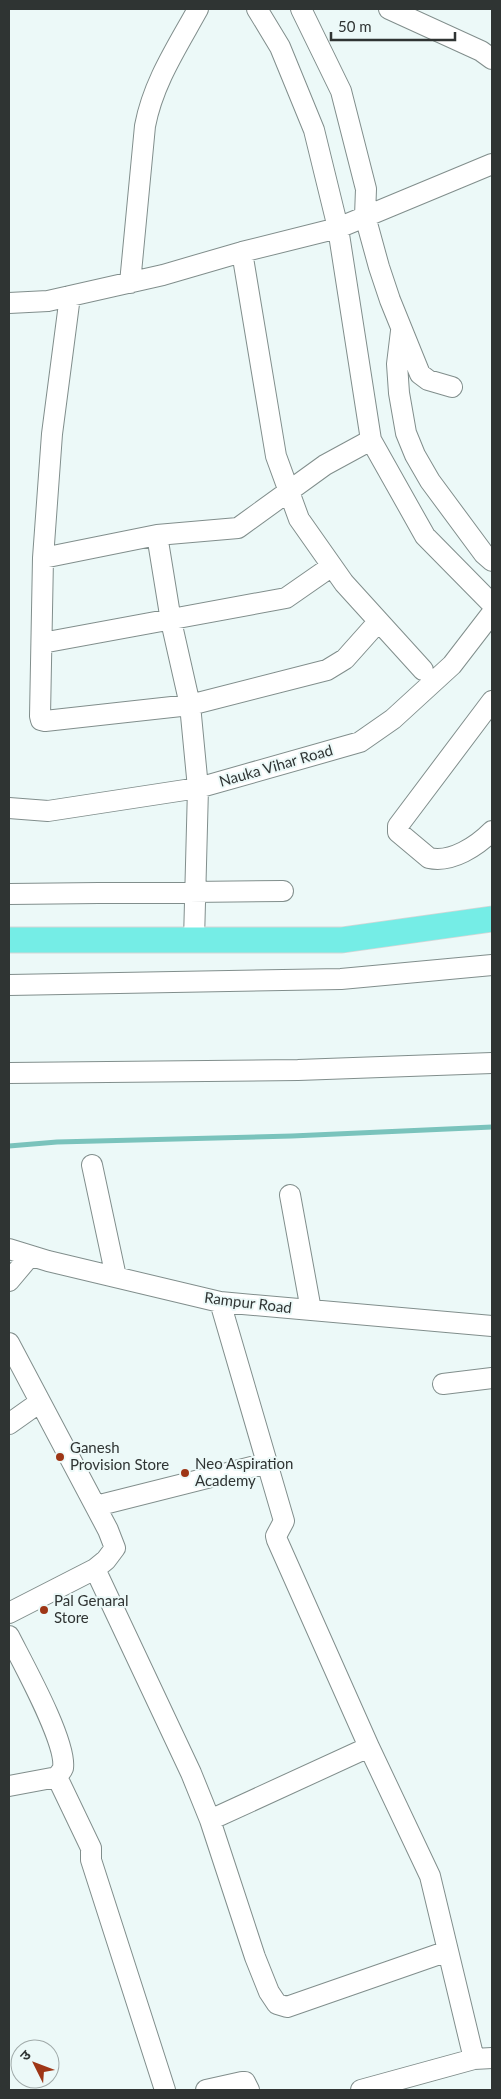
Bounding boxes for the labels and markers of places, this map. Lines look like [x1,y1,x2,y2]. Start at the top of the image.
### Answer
place label: Ganesh Provision Store [70,1438,169,1473]
marker: Ganesh Provision Store [54,1451,66,1463]
place label: Neo Aspiration Academy [195,1454,293,1489]
marker: Neo Aspiration Academy [179,1467,191,1479]
place label: Pal Genaral Store [54,1591,129,1626]
marker: Pal Genaral Store [38,1604,50,1616]

